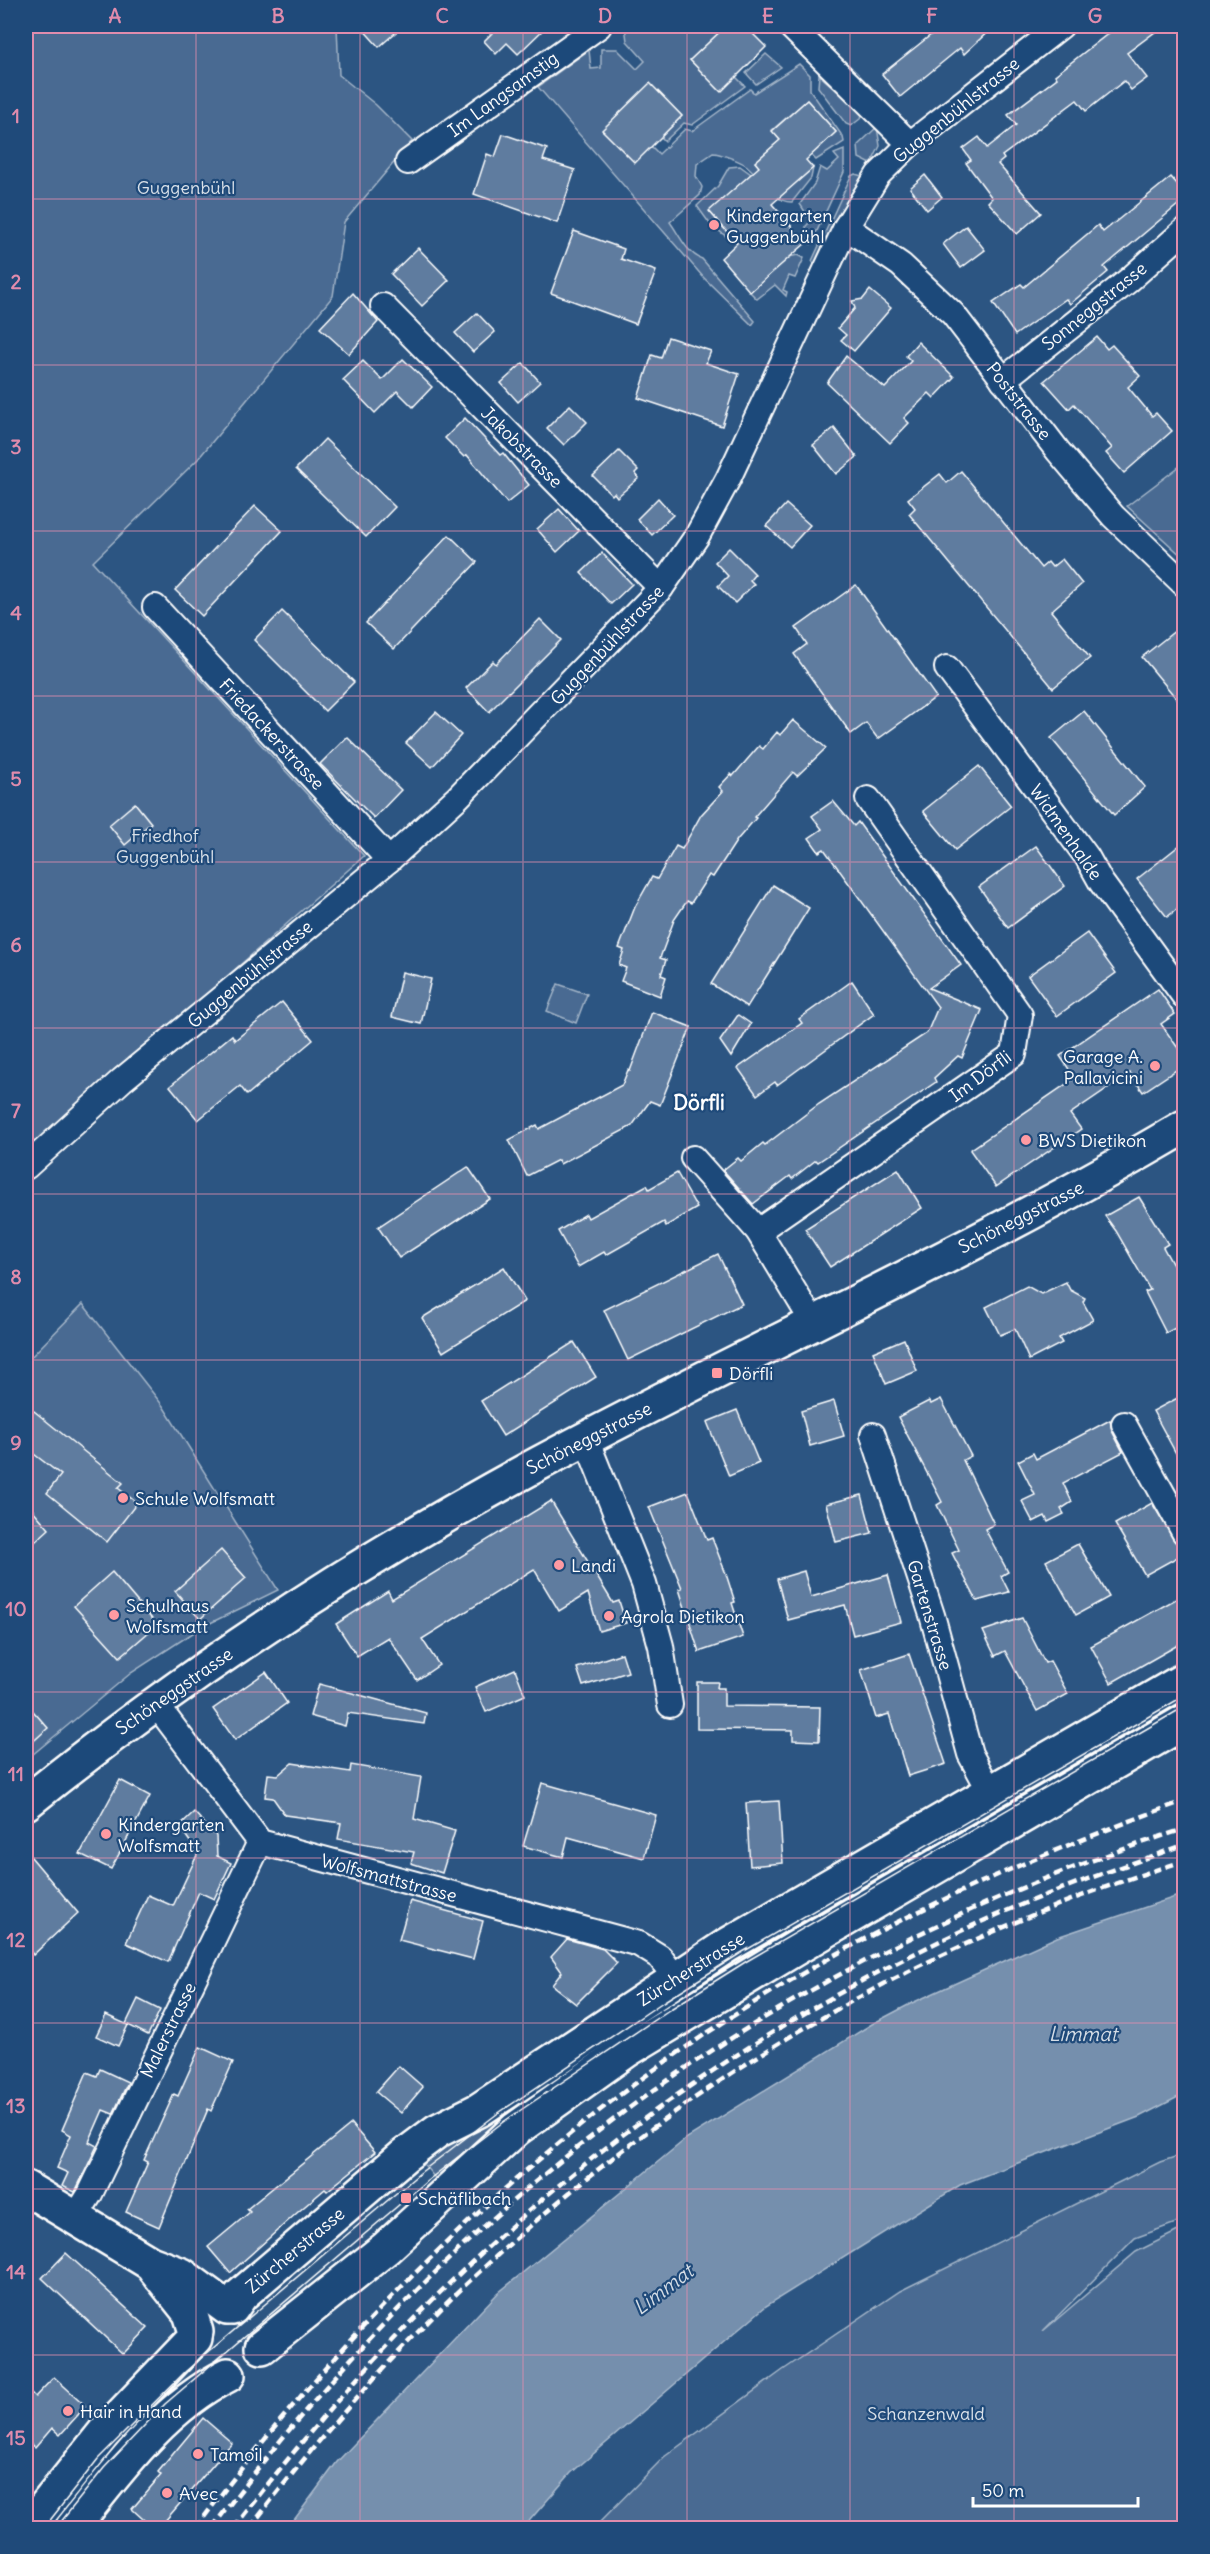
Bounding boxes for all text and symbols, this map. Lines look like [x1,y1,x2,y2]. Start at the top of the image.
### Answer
text: A [109,3,122,28]
text: B [271,3,285,28]
text: C [435,3,449,28]
text: D [598,3,612,28]
text: E [762,3,774,28]
text: F [926,3,938,28]
text: G [1088,3,1102,28]
street label: Im Langsamstig [443,46,563,142]
street label: Guggenbühlstrasse [888,52,1024,168]
text: 1 [12,103,20,128]
park label: Guggenbühl [137,176,235,199]
place label: Kindergarten Guggenbühl [726,204,833,248]
marker: Kindergarten Guggenbühl [707,218,721,232]
street label: Sonneggstrasse [1037,257,1151,355]
text: 2 [11,269,22,294]
street label: Poststrasse [981,357,1057,445]
street label: Jakobstrasse [476,401,568,493]
text: 3 [10,434,22,459]
street label: Guggenbühlstrasse [545,580,669,710]
text: 4 [10,600,22,625]
street label: Friedackerstrasse [214,673,330,795]
text: 5 [10,766,22,791]
street label: Widmenhalde [1025,780,1107,884]
park label: Friedhof Guggenbühl [116,824,214,868]
street label: Guggenbühlstrasse [183,915,317,1033]
text: 6 [10,932,22,957]
street label: Im Dörfli [944,1045,1016,1107]
place label: Garage A. Pallavicini [1063,1045,1143,1089]
marker: Garage A. Pallavicini [1148,1059,1162,1073]
district label: Dörfli [673,1089,725,1116]
text: 7 [11,1098,21,1123]
place label: BWS Dietikon [1038,1129,1147,1152]
marker: BWS Dietikon [1019,1133,1033,1147]
street label: Schöneggstrasse [954,1176,1088,1258]
text: 8 [10,1264,22,1289]
place label: Dörfli [729,1362,773,1385]
marker: Dörfli [710,1366,724,1380]
street label: Schöneggstrasse [522,1397,656,1479]
text: 9 [10,1430,22,1455]
place label: Schule Wolfsmatt [135,1487,275,1510]
marker: Schule Wolfsmatt [116,1491,130,1505]
place label: Landi [571,1554,616,1577]
street label: Gartenstrasse [902,1557,958,1673]
marker: Landi [552,1558,566,1572]
place label: Schulhaus Wolfsmatt [126,1594,209,1638]
text: 10 [5,1596,27,1621]
place label: Agrola Dietikon [621,1605,745,1628]
marker: Schulhaus Wolfsmatt [107,1608,121,1622]
marker: Agrola Dietikon [602,1609,616,1623]
street label: Schöneggstrasse [111,1642,237,1740]
text: 11 [8,1761,24,1786]
place label: Kindergarten Wolfsmatt [118,1813,225,1857]
marker: Kindergarten Wolfsmatt [99,1827,113,1841]
street label: Wolfsmattstrasse [318,1849,460,1907]
text: 12 [7,1927,25,1952]
street label: Zürcherstrasse [633,1927,749,2011]
street label: Malerstrasse [135,1978,201,2082]
water label: Limmat [1049,2021,1120,2046]
text: 13 [6,2093,26,2118]
place label: Schäflibach [418,2187,511,2210]
marker: Schäflibach [399,2191,413,2205]
street label: Zürcherstrasse [241,2202,349,2298]
water label: Limmat [628,2257,700,2320]
text: 14 [6,2259,26,2284]
place label: Hair in Hand [80,2400,182,2423]
park label: Schanzenwald [867,2402,985,2425]
marker: Hair in Hand [61,2404,75,2418]
text: 15 [6,2425,26,2450]
place label: Tamoil [210,2443,263,2466]
marker: Tamoil [191,2447,205,2461]
scale bar [973,2470,1138,2508]
text: 50 m [982,2479,1024,2502]
place label: Avec [179,2482,218,2505]
marker: Avec [160,2486,174,2500]

